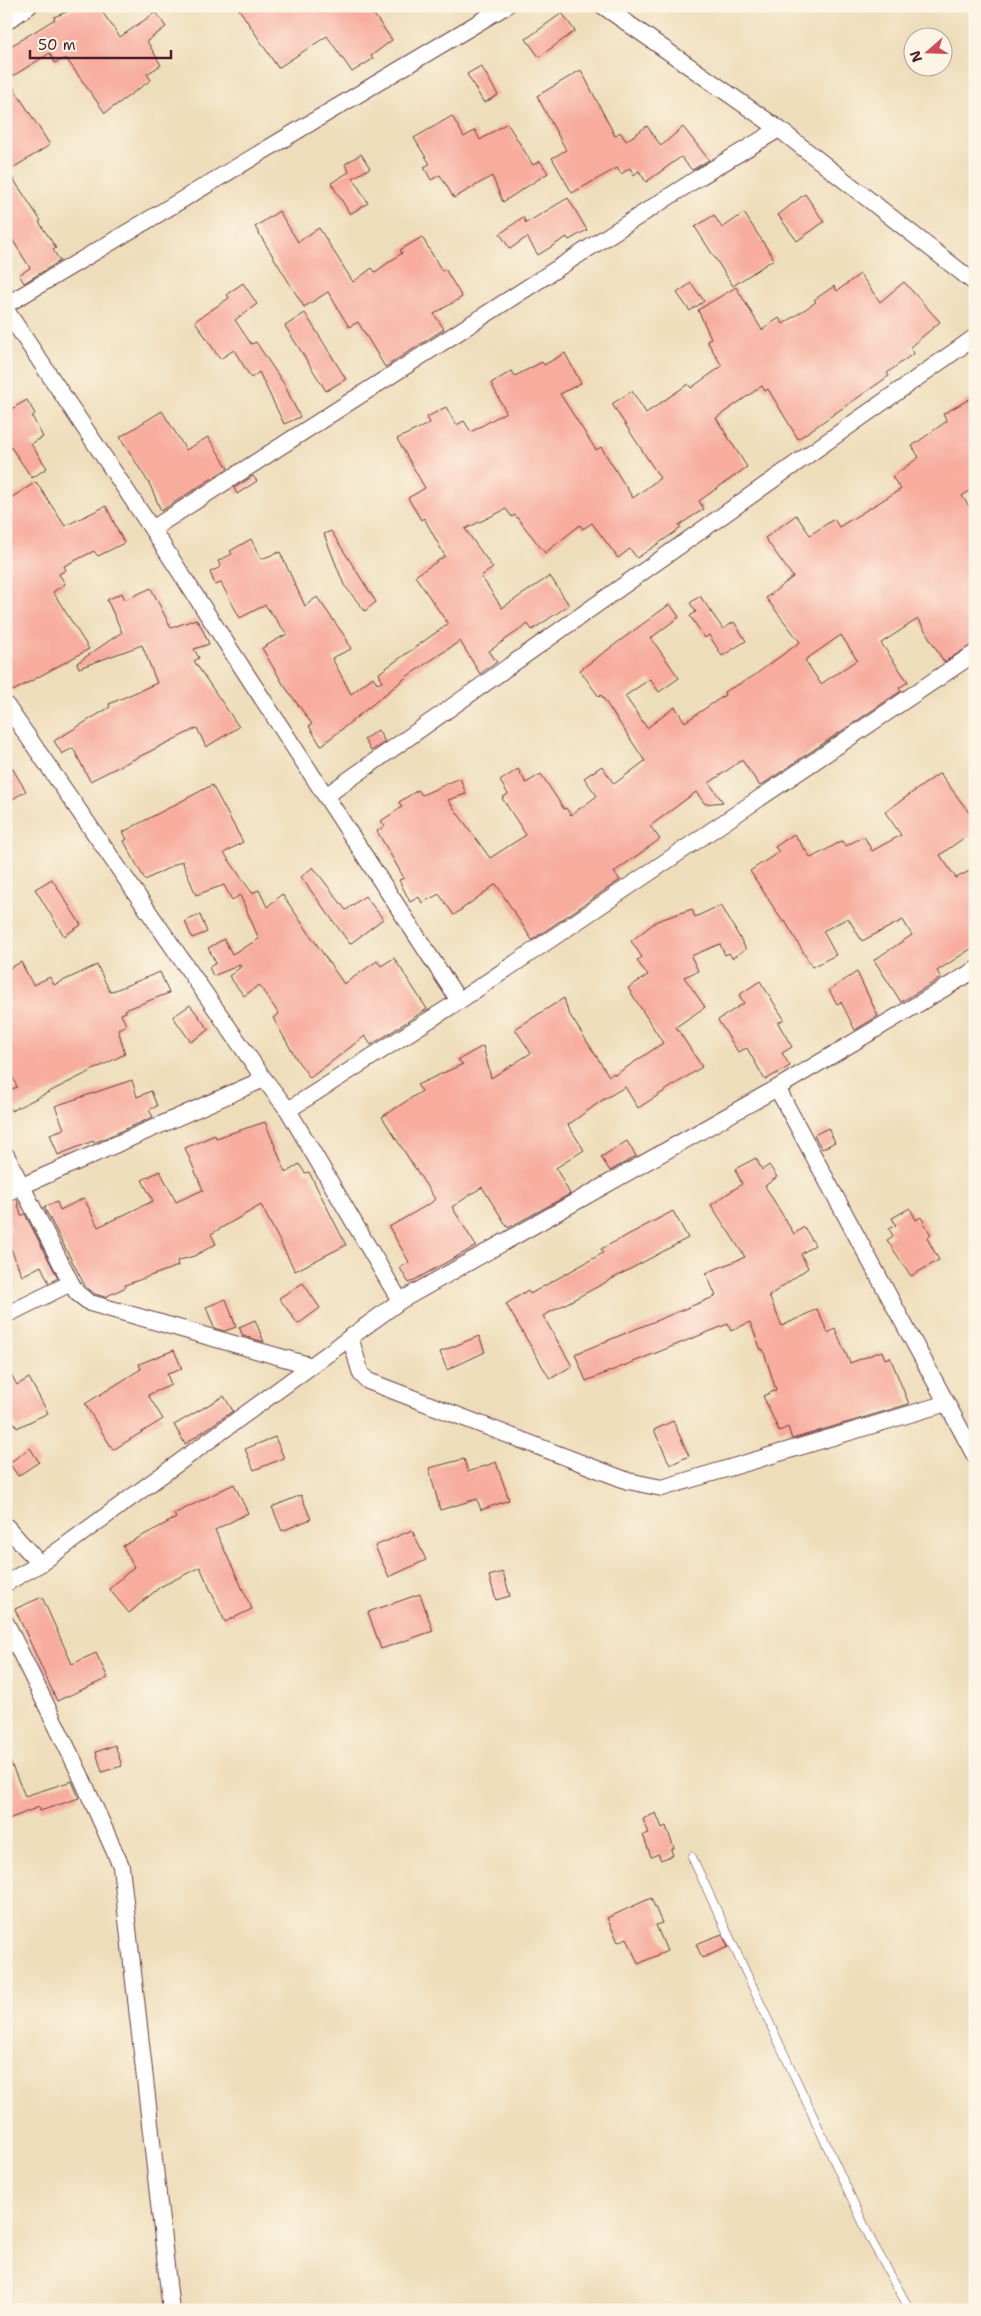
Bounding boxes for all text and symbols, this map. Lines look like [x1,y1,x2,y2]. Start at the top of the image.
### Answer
scale bar [30,28,171,60]
north arrow [904,28,954,78]
text: 50 m [38,35,76,55]
text: N [905,48,926,65]

